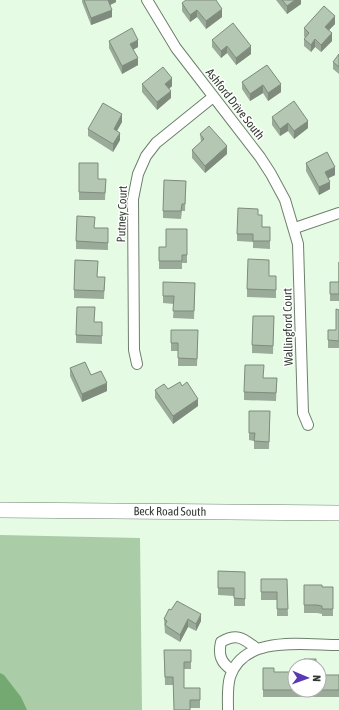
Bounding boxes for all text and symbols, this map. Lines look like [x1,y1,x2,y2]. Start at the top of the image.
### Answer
street label: Ashford Drive South [203,66,267,142]
street label: Putney Court [114,185,130,243]
street label: Wallingford Court [280,288,296,366]
street label: Beck Road South [133,504,206,519]
north arrow [287,658,327,698]
text: N [311,675,323,682]

